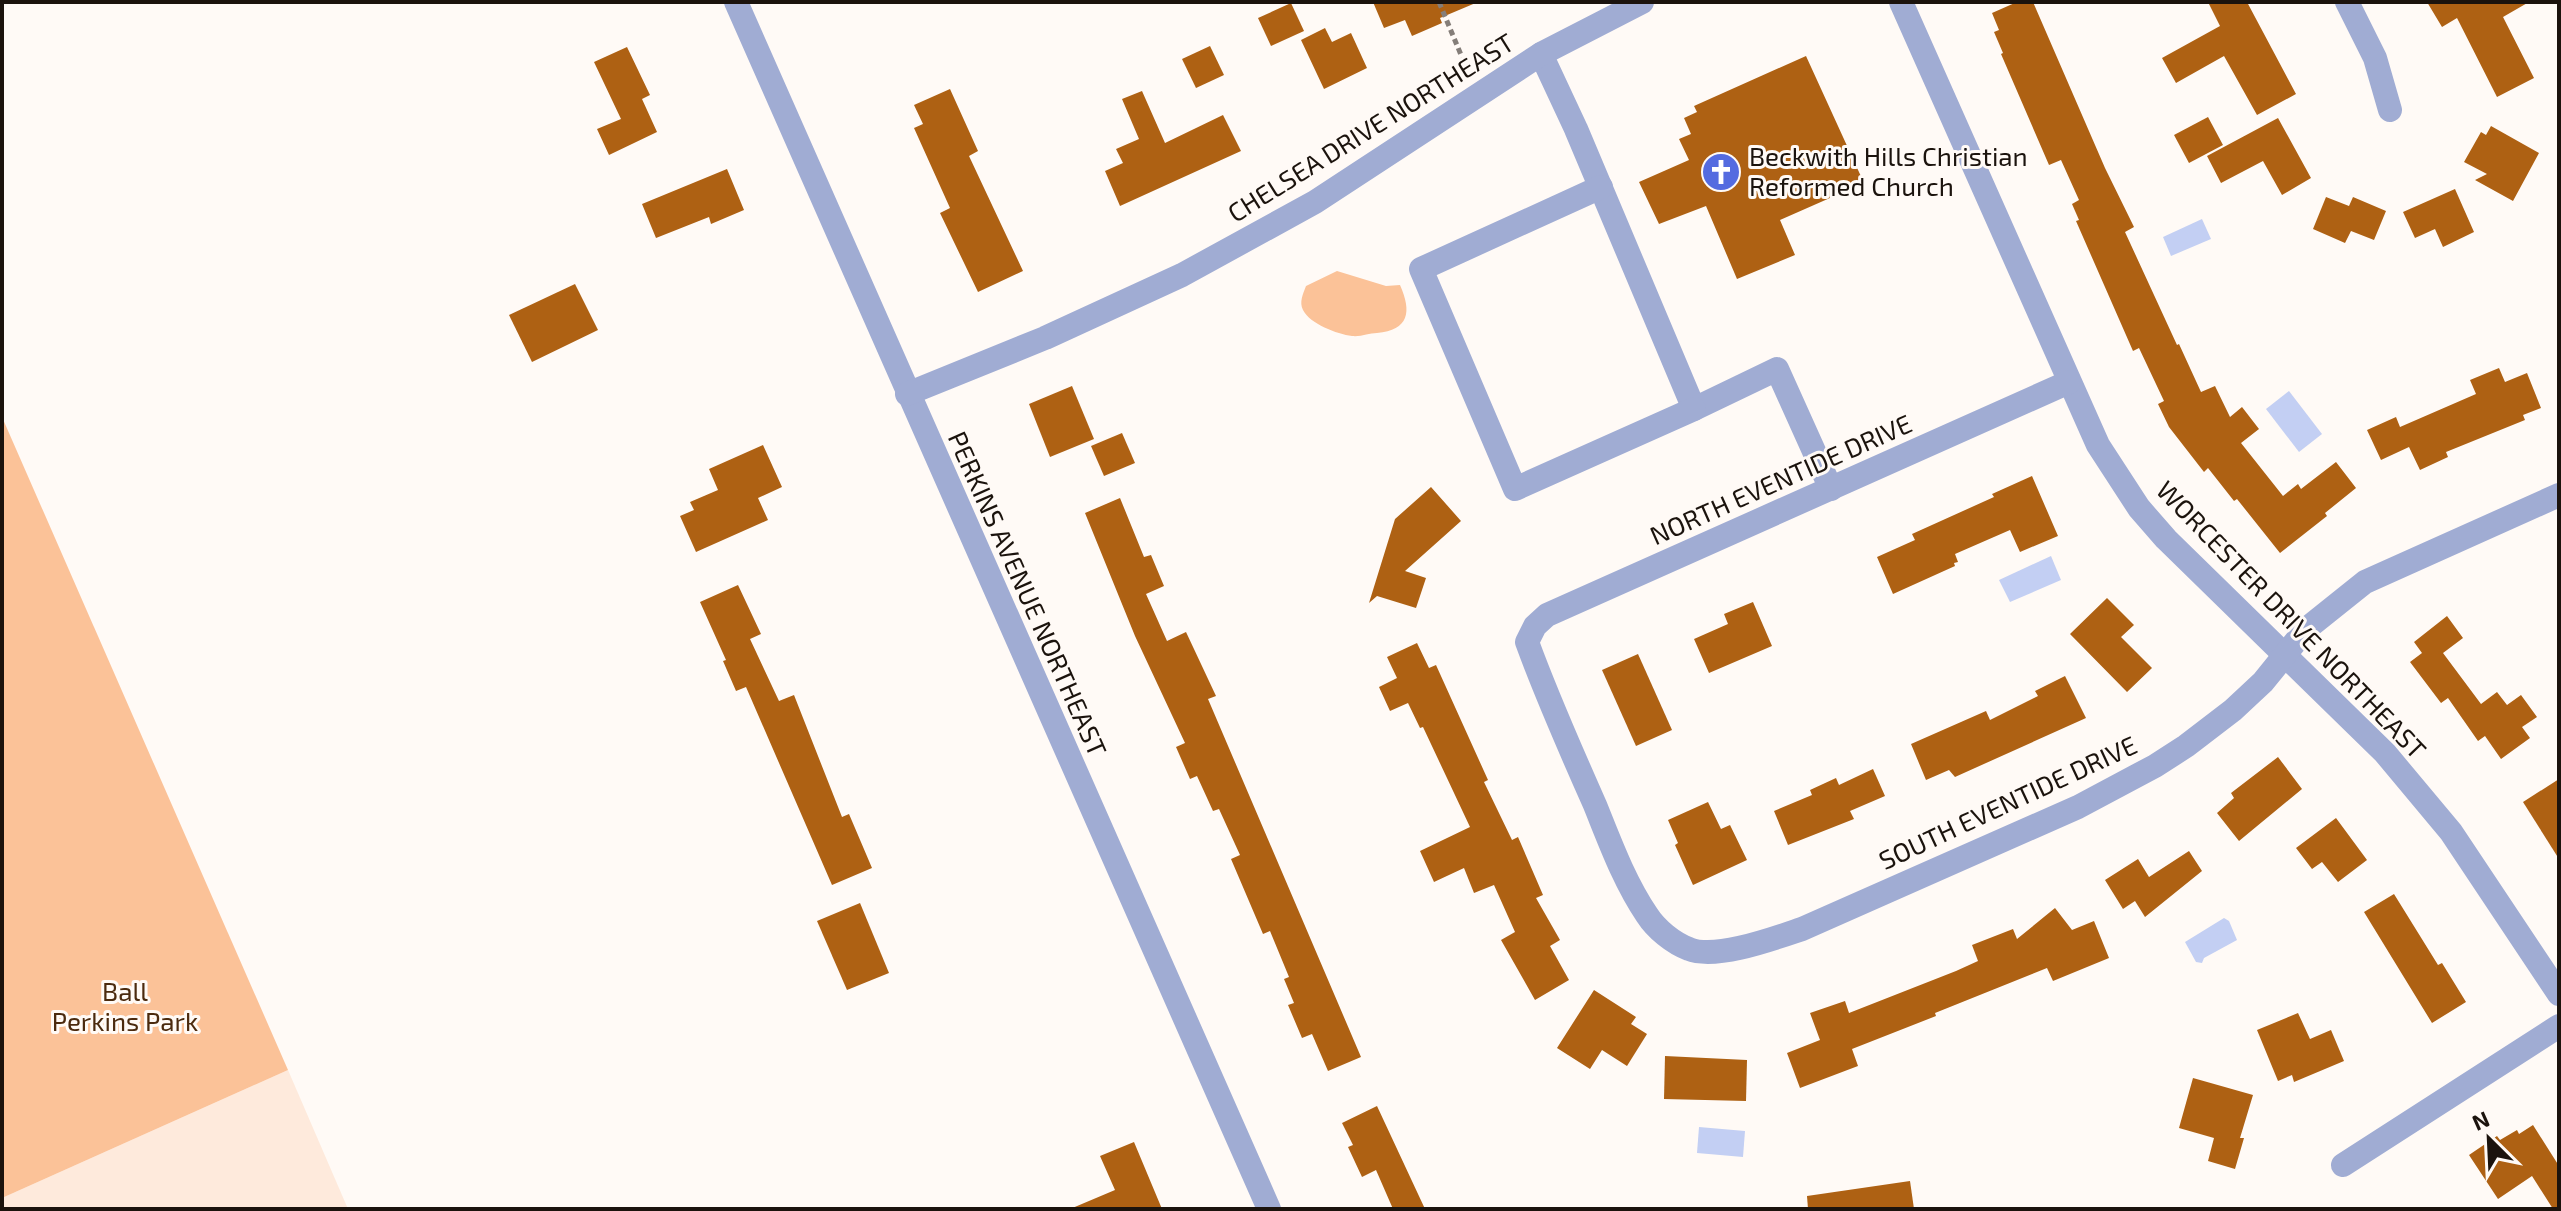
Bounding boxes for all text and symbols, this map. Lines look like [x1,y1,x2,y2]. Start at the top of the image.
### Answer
street label: CHELSEA DRIVE NORTHEAST [1222,26,1519,228]
place label: Beckwith Hills Christian Reformed Church [1749,140,2028,201]
church icon: Beckwith Hills Christian Reformed Church [1700,151,1742,193]
street label: NORTH EVENTIDE DRIVE [1645,407,1916,550]
street label: PERKINS AVENUE NORTHEAST [943,426,1114,761]
street label: WORCESTER DRIVE NORTHEAST [2151,474,2433,764]
street label: SOUTH EVENTIDE DRIVE [1874,728,2141,875]
park label: Ball Perkins Park [52,975,198,1036]
north arrow [2449,1099,2529,1179]
text: N [2468,1105,2493,1135]

